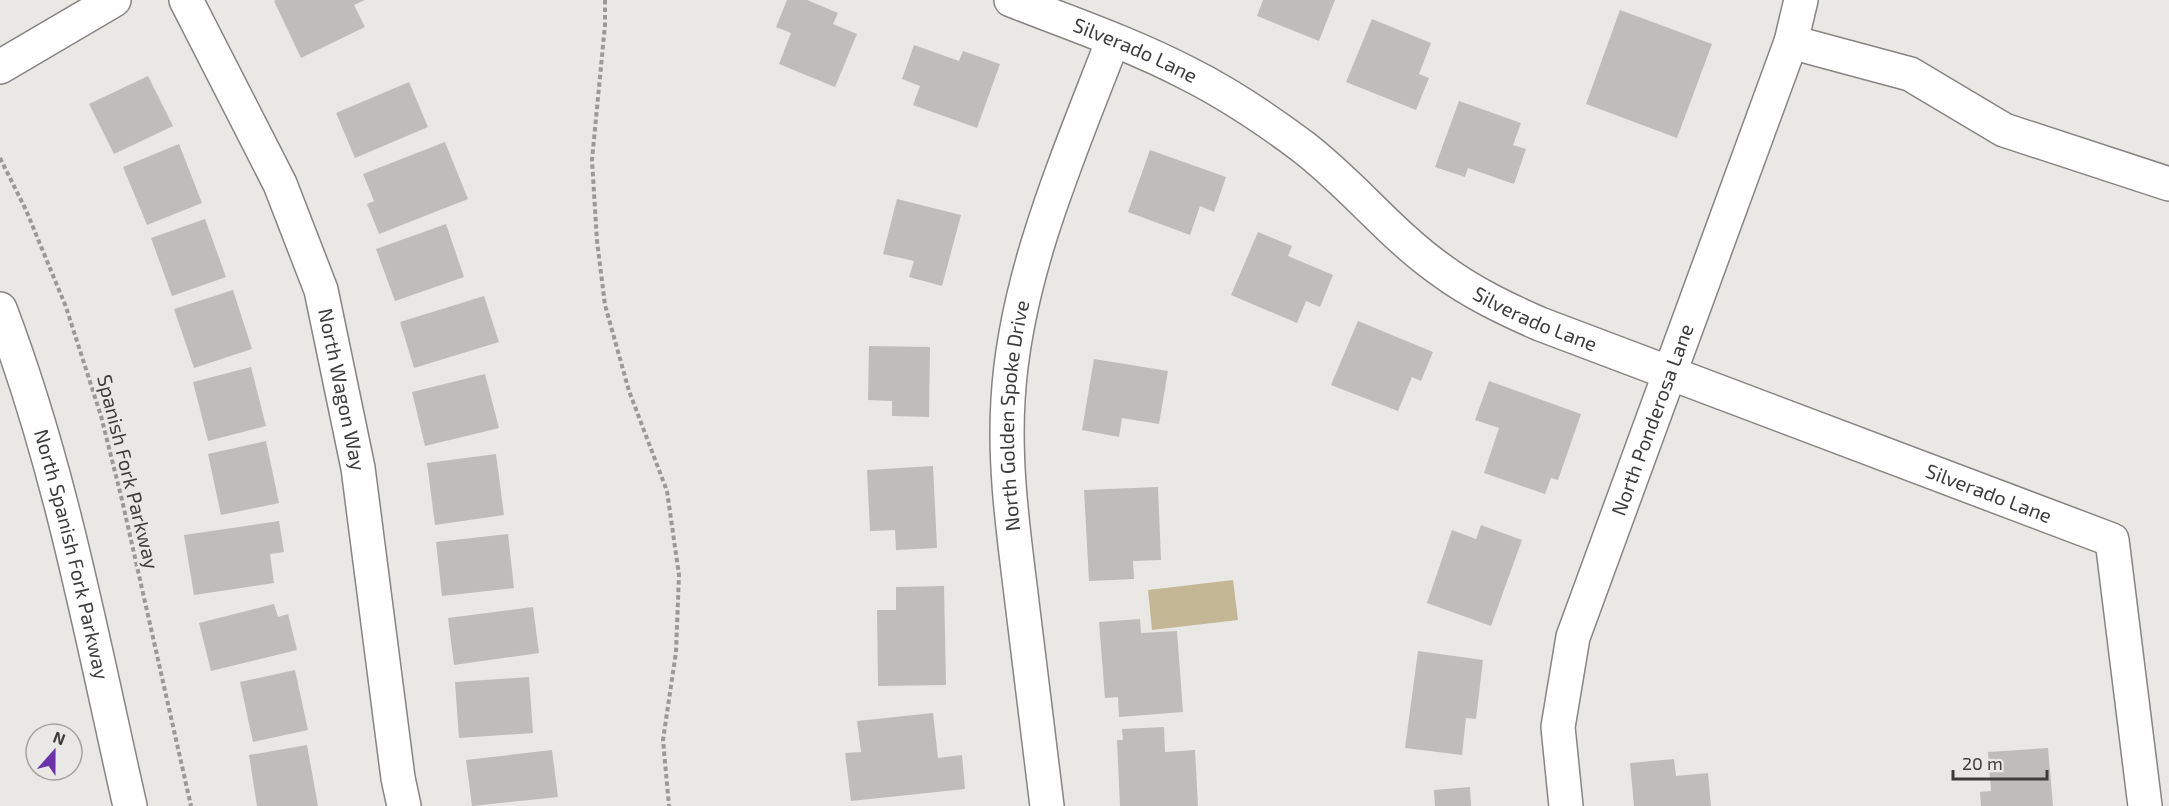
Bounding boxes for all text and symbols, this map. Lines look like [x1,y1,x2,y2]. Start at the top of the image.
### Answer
street label: Silverado Lane [1070,12,1202,87]
street label: Silverado Lane [1469,281,1601,355]
street label: North Golden Spoke Drive [994,298,1033,533]
street label: North Wagon Way [314,306,371,473]
street label: North Ponderosa Lane [1606,320,1698,519]
street label: Spanish Fork Parkway [93,372,165,572]
street label: North Spanish Fork Parkway [30,426,115,682]
street label: Silverado Lane [1923,458,2055,527]
north arrow [24,722,84,782]
text: N [51,727,68,748]
scale bar [1953,743,2048,781]
text: 20 m [1962,752,2003,774]

